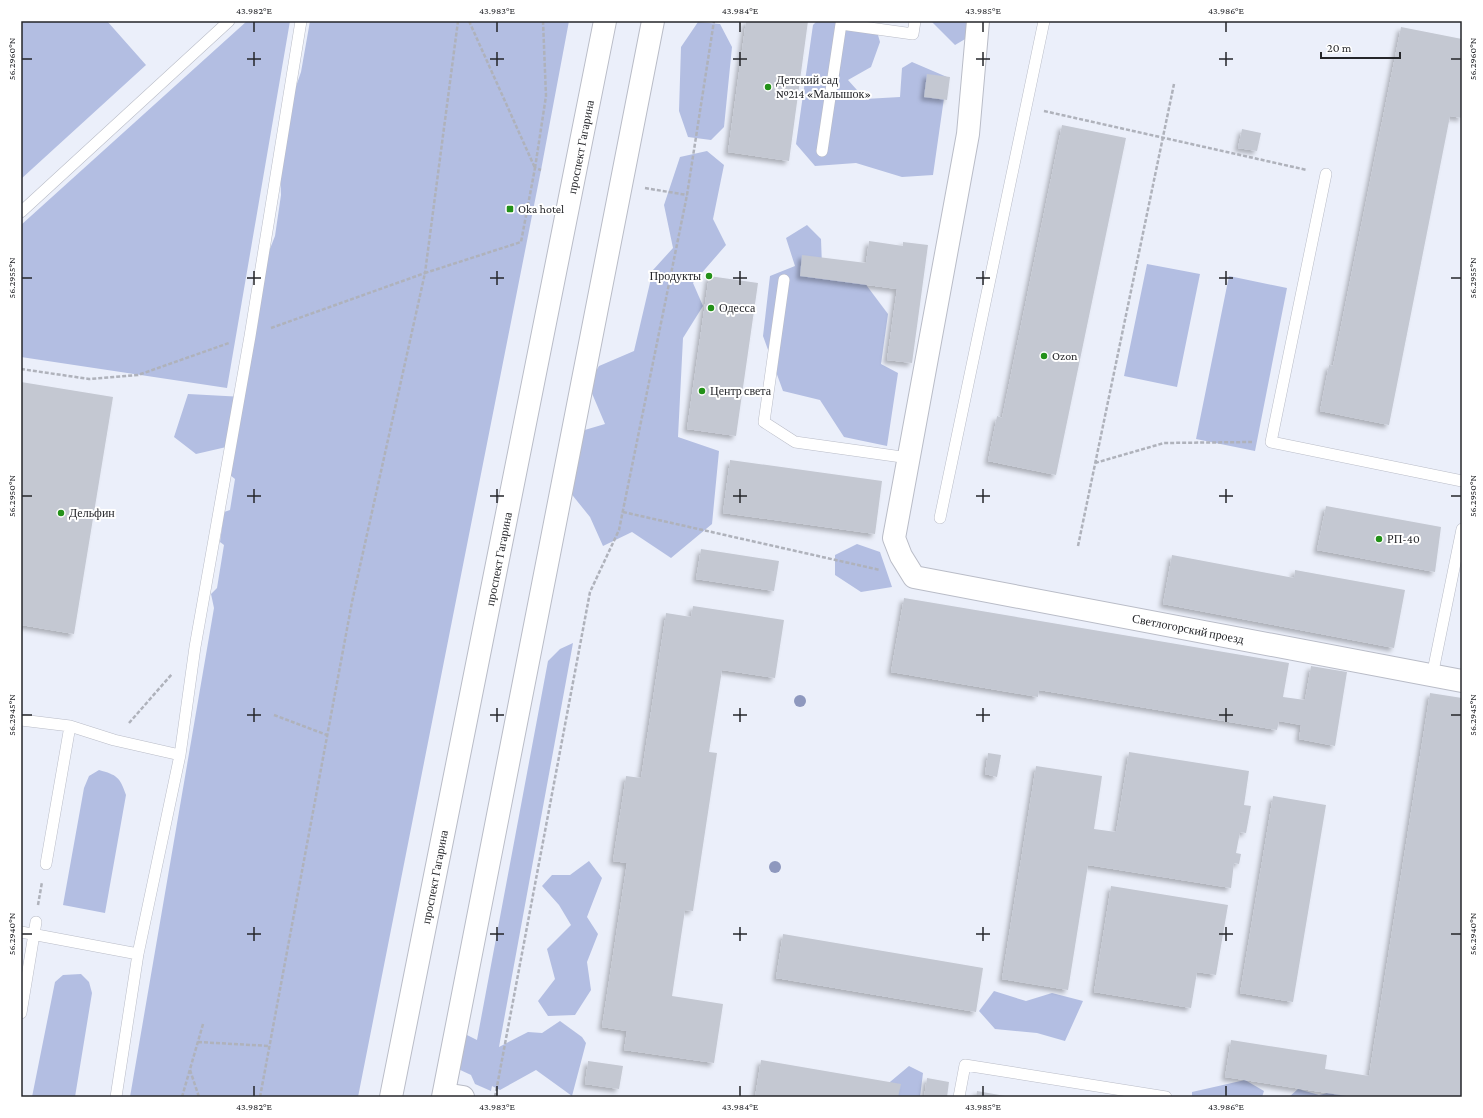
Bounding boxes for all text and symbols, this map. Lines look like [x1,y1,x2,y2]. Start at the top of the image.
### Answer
text: 43.982°E [236,5,273,16]
text: 43.983°E [479,5,515,16]
text: 43.984°E [722,5,759,16]
text: 43.985°E [965,5,1001,16]
text: 43.986°E [1208,5,1245,16]
scale bar [1321,34,1400,60]
text: 56.2960°N [6,37,17,80]
text: 56.2960°N [1467,37,1478,80]
text: 20 m [1327,41,1352,55]
place label: Детский сад №214 «Малышок» [776,73,871,101]
marker: Детский сад №214 «Малышок» [763,82,773,92]
street label: проспект Гагарина [565,98,597,195]
place label: Oka hotel [518,202,564,216]
marker: Oka hotel [505,204,515,214]
text: 56.2955°N [6,257,17,299]
text: 56.2955°N [1467,257,1478,299]
place label: Продукты [650,269,701,283]
marker: Продукты [704,271,714,281]
place label: Одесса [719,301,756,315]
marker: Одесса [706,303,716,313]
place label: Ozon [1052,349,1078,363]
marker: Ozon [1039,351,1049,361]
place label: Центр света [710,384,772,398]
marker: Центр света [697,386,707,396]
text: 56.2950°N [6,474,17,517]
text: 56.2950°N [1467,474,1478,517]
place label: Дельфин [69,506,115,520]
marker: Дельфин [56,508,66,518]
street label: проспект Гагарина [483,510,515,607]
place label: РП-40 [1387,532,1420,546]
marker: РП-40 [1374,534,1384,544]
street label: Светлогорский проезд [1131,611,1245,647]
text: 56.2945°N [6,694,17,736]
text: 56.2945°N [1467,694,1478,736]
street label: проспект Гагарина [419,828,451,925]
text: 56.2940°N [6,912,17,955]
text: 56.2940°N [1467,912,1478,955]
text: 43.982°E [236,1101,273,1112]
text: 43.983°E [479,1101,515,1112]
text: 43.984°E [722,1101,759,1112]
text: 43.985°E [965,1101,1001,1112]
text: 43.986°E [1208,1101,1245,1112]

